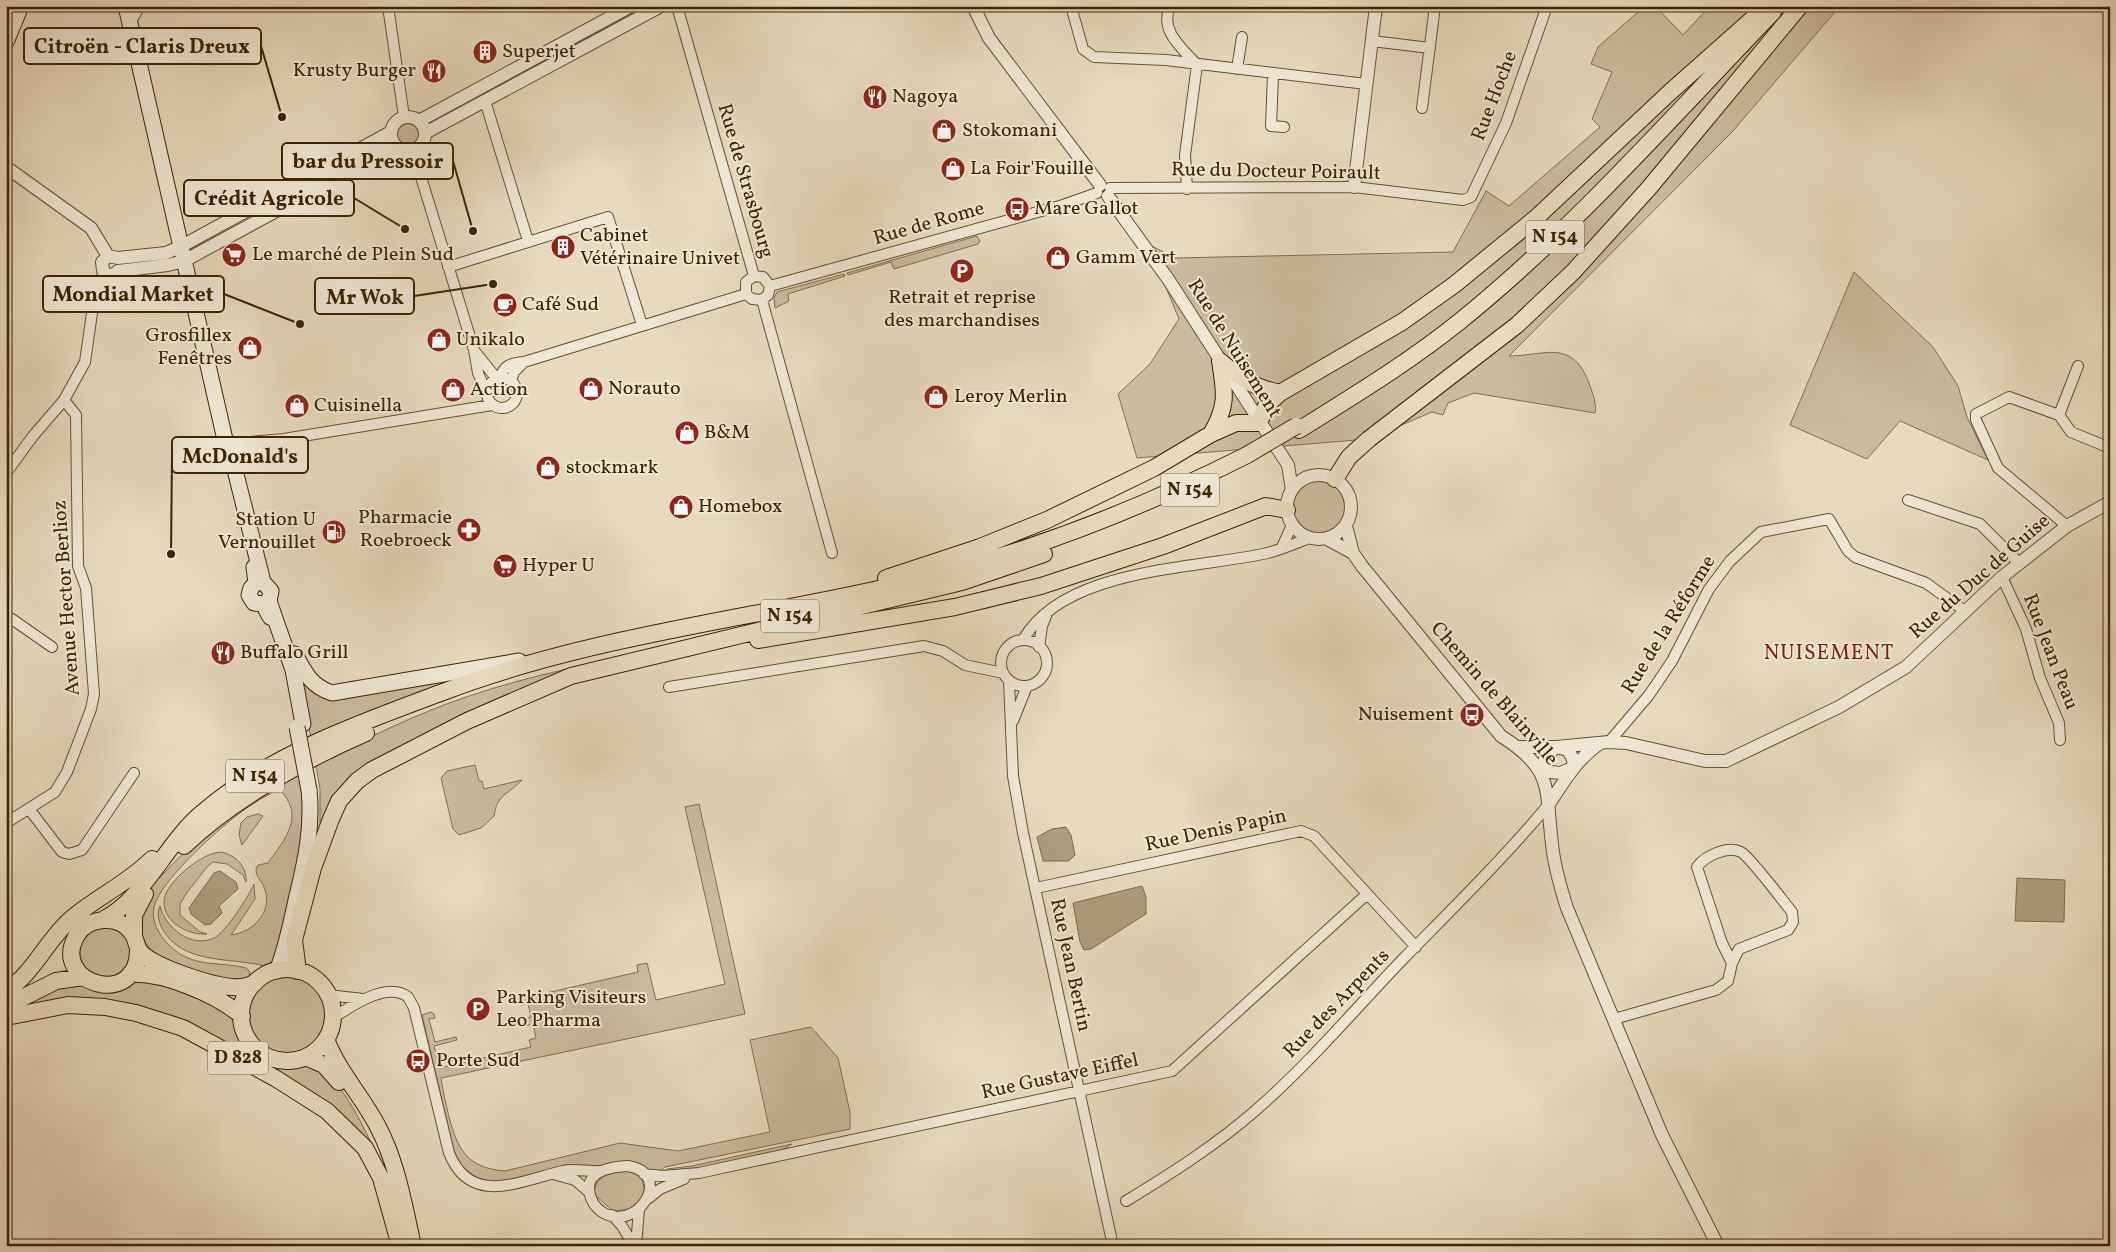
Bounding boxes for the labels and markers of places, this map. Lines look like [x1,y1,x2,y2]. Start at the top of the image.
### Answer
callout: Citroën - Claris Dreux [24,28,261,64]
place label: Superjet [502,38,576,66]
building icon: Superjet [472,39,498,65]
place label: Krusty Burger [293,57,416,85]
restaurant icon: Krusty Burger [421,58,447,84]
place label: Nagoya [892,83,958,111]
restaurant icon: Nagoya [862,84,888,110]
place label: Stokomani [962,117,1057,145]
shop icon: Stokomani [931,118,957,144]
callout: bar du Pressoir [282,143,453,179]
place label: La Foir'Fouille [970,155,1094,183]
shop icon: La Foir'Fouille [940,156,966,182]
callout: Crédit Agricole [184,180,354,216]
place label: Mare Gallot [1034,195,1139,223]
bus stop icon: Mare Gallot [1004,196,1030,222]
place label: Cabinet Vétérinaire Univet [580,222,740,273]
building icon: Cabinet Vétérinaire Univet [550,234,576,260]
place label: Le marché de Plein Sud [252,241,454,269]
supermarket icon: Le marché de Plein Sud [221,242,247,268]
place label: Gamm Vert [1076,244,1176,272]
shop icon: Gamm Vert [1045,245,1071,271]
parking icon: Retrait et reprise des marchandises [949,258,975,284]
callout: Mondial Market [43,276,224,312]
callout: Mr Wok [315,278,414,314]
place label: Retrait et reprise des marchandises [884,284,1040,335]
place label: Café Sud [522,291,599,319]
cafe icon: Café Sud [492,292,518,318]
place label: Grosfillex Fenêtres [145,322,232,373]
place label: Unikalo [456,326,525,354]
shop icon: Unikalo [426,327,452,353]
shop icon: Grosfillex Fenêtres [237,335,263,361]
place label: Norauto [608,375,681,403]
place label: Action [470,376,528,404]
shop icon: Norauto [578,376,604,402]
shop icon: Action [440,377,466,403]
place label: Leroy Merlin [954,383,1068,411]
shop icon: Leroy Merlin [923,384,949,410]
place label: Cuisinella [314,392,402,420]
shop icon: Cuisinella [284,393,310,419]
place label: B&M [704,419,750,447]
shop icon: B&M [674,420,700,446]
callout: McDonald's [172,437,308,473]
place label: stockmark [566,454,658,482]
shop icon: stockmark [535,455,561,481]
place label: Homebox [698,493,782,521]
shop icon: Homebox [668,494,694,520]
place label: Pharmacie Roebroeck [358,504,452,555]
place label: Station U Vernouillet [218,506,316,557]
pharmacy icon: Pharmacie Roebroeck [456,517,482,543]
fuel station icon: Station U Vernouillet [321,519,347,545]
place label: Hyper U [522,552,595,580]
supermarket icon: Hyper U [492,553,518,579]
place label: Buffalo Grill [240,639,349,667]
restaurant icon: Buffalo Grill [210,640,236,666]
place label: Nuisement [1358,701,1454,729]
bus stop icon: Nuisement [1459,702,1485,728]
place label: Parking Visiteurs Leo Pharma [496,984,646,1035]
parking icon: Parking Visiteurs Leo Pharma [465,996,491,1022]
place label: Porte Sud [436,1047,520,1075]
bus stop icon: Porte Sud [405,1048,431,1074]

